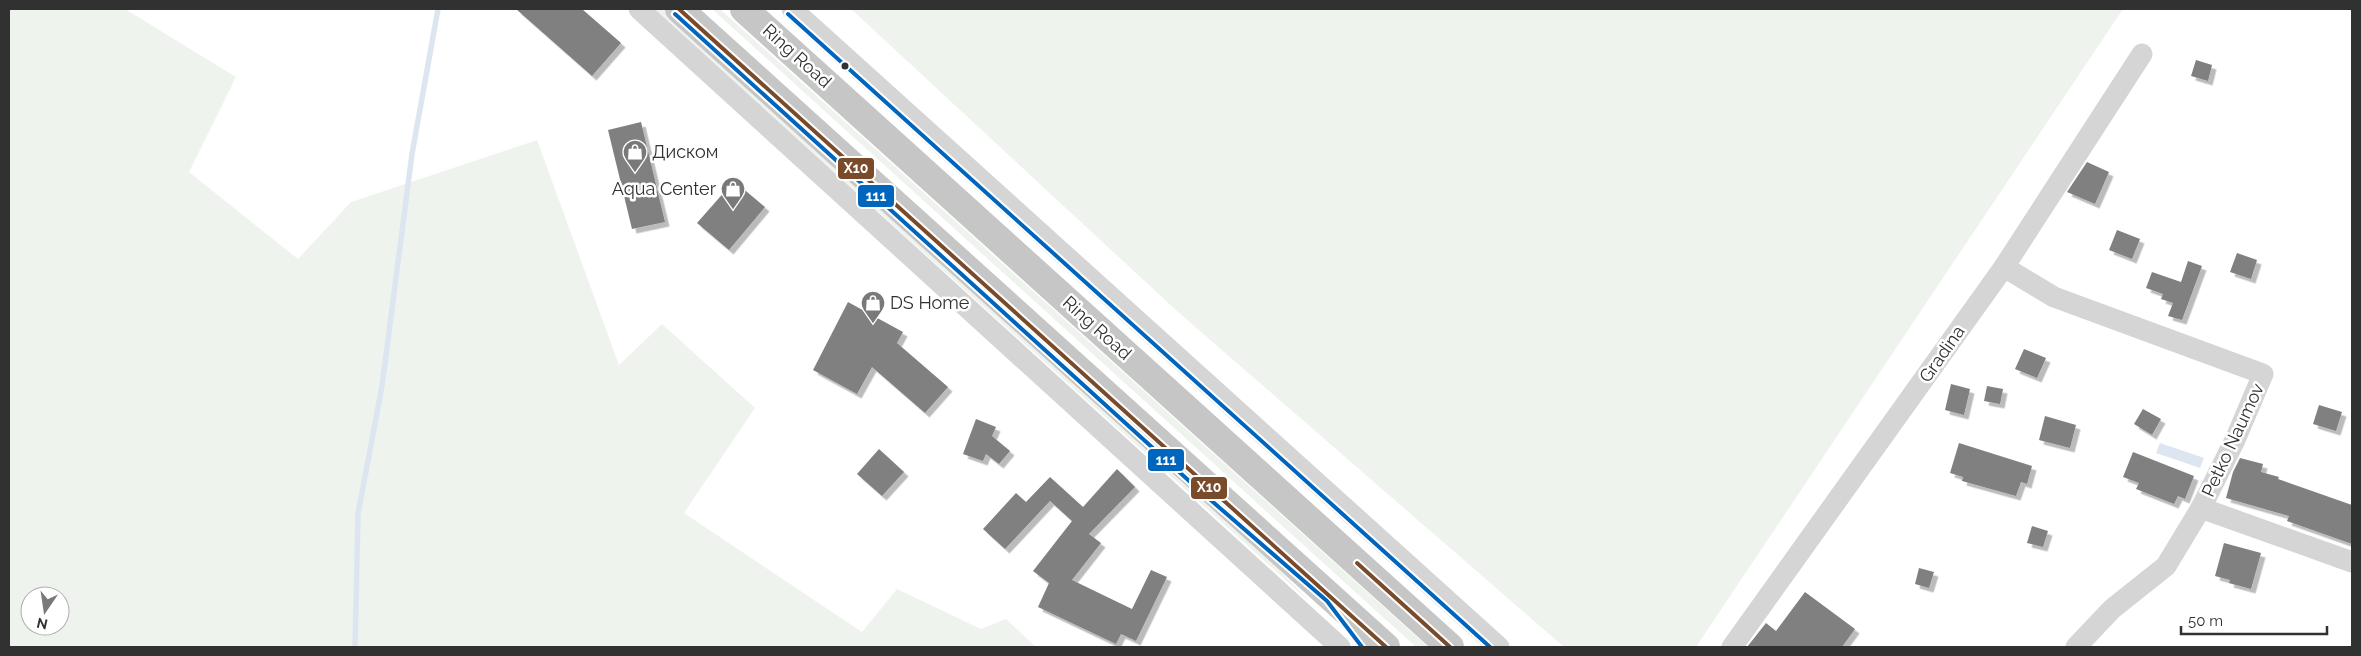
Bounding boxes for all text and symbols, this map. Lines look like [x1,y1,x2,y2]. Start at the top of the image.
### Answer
street label: Ring Road [759,19,836,92]
unlabelled marker [840,61,850,71]
shop icon: Диском [622,139,648,173]
place label: Диском [652,141,718,162]
line badge: Х10 [837,157,875,180]
text: Х10 [843,160,868,176]
shop icon: Aqua Center [720,176,746,210]
place label: Aqua Center [612,178,717,199]
line badge: 111 [857,184,895,208]
text: 111 [866,188,886,204]
shop icon: DS Home [860,290,886,324]
street label: Ring Road [1059,291,1136,364]
place label: DS Home [890,292,970,313]
street label: Gradina [1915,321,1969,386]
street label: Petko Naumov [2197,379,2268,500]
line badge: 111 [1147,448,1185,472]
text: 111 [1156,452,1176,468]
line badge: Х10 [1190,476,1228,500]
text: Х10 [1196,479,1221,495]
north arrow [20,586,70,636]
scale bar [2181,604,2327,636]
text: 50 m [2188,612,2223,630]
text: N [35,615,49,633]

